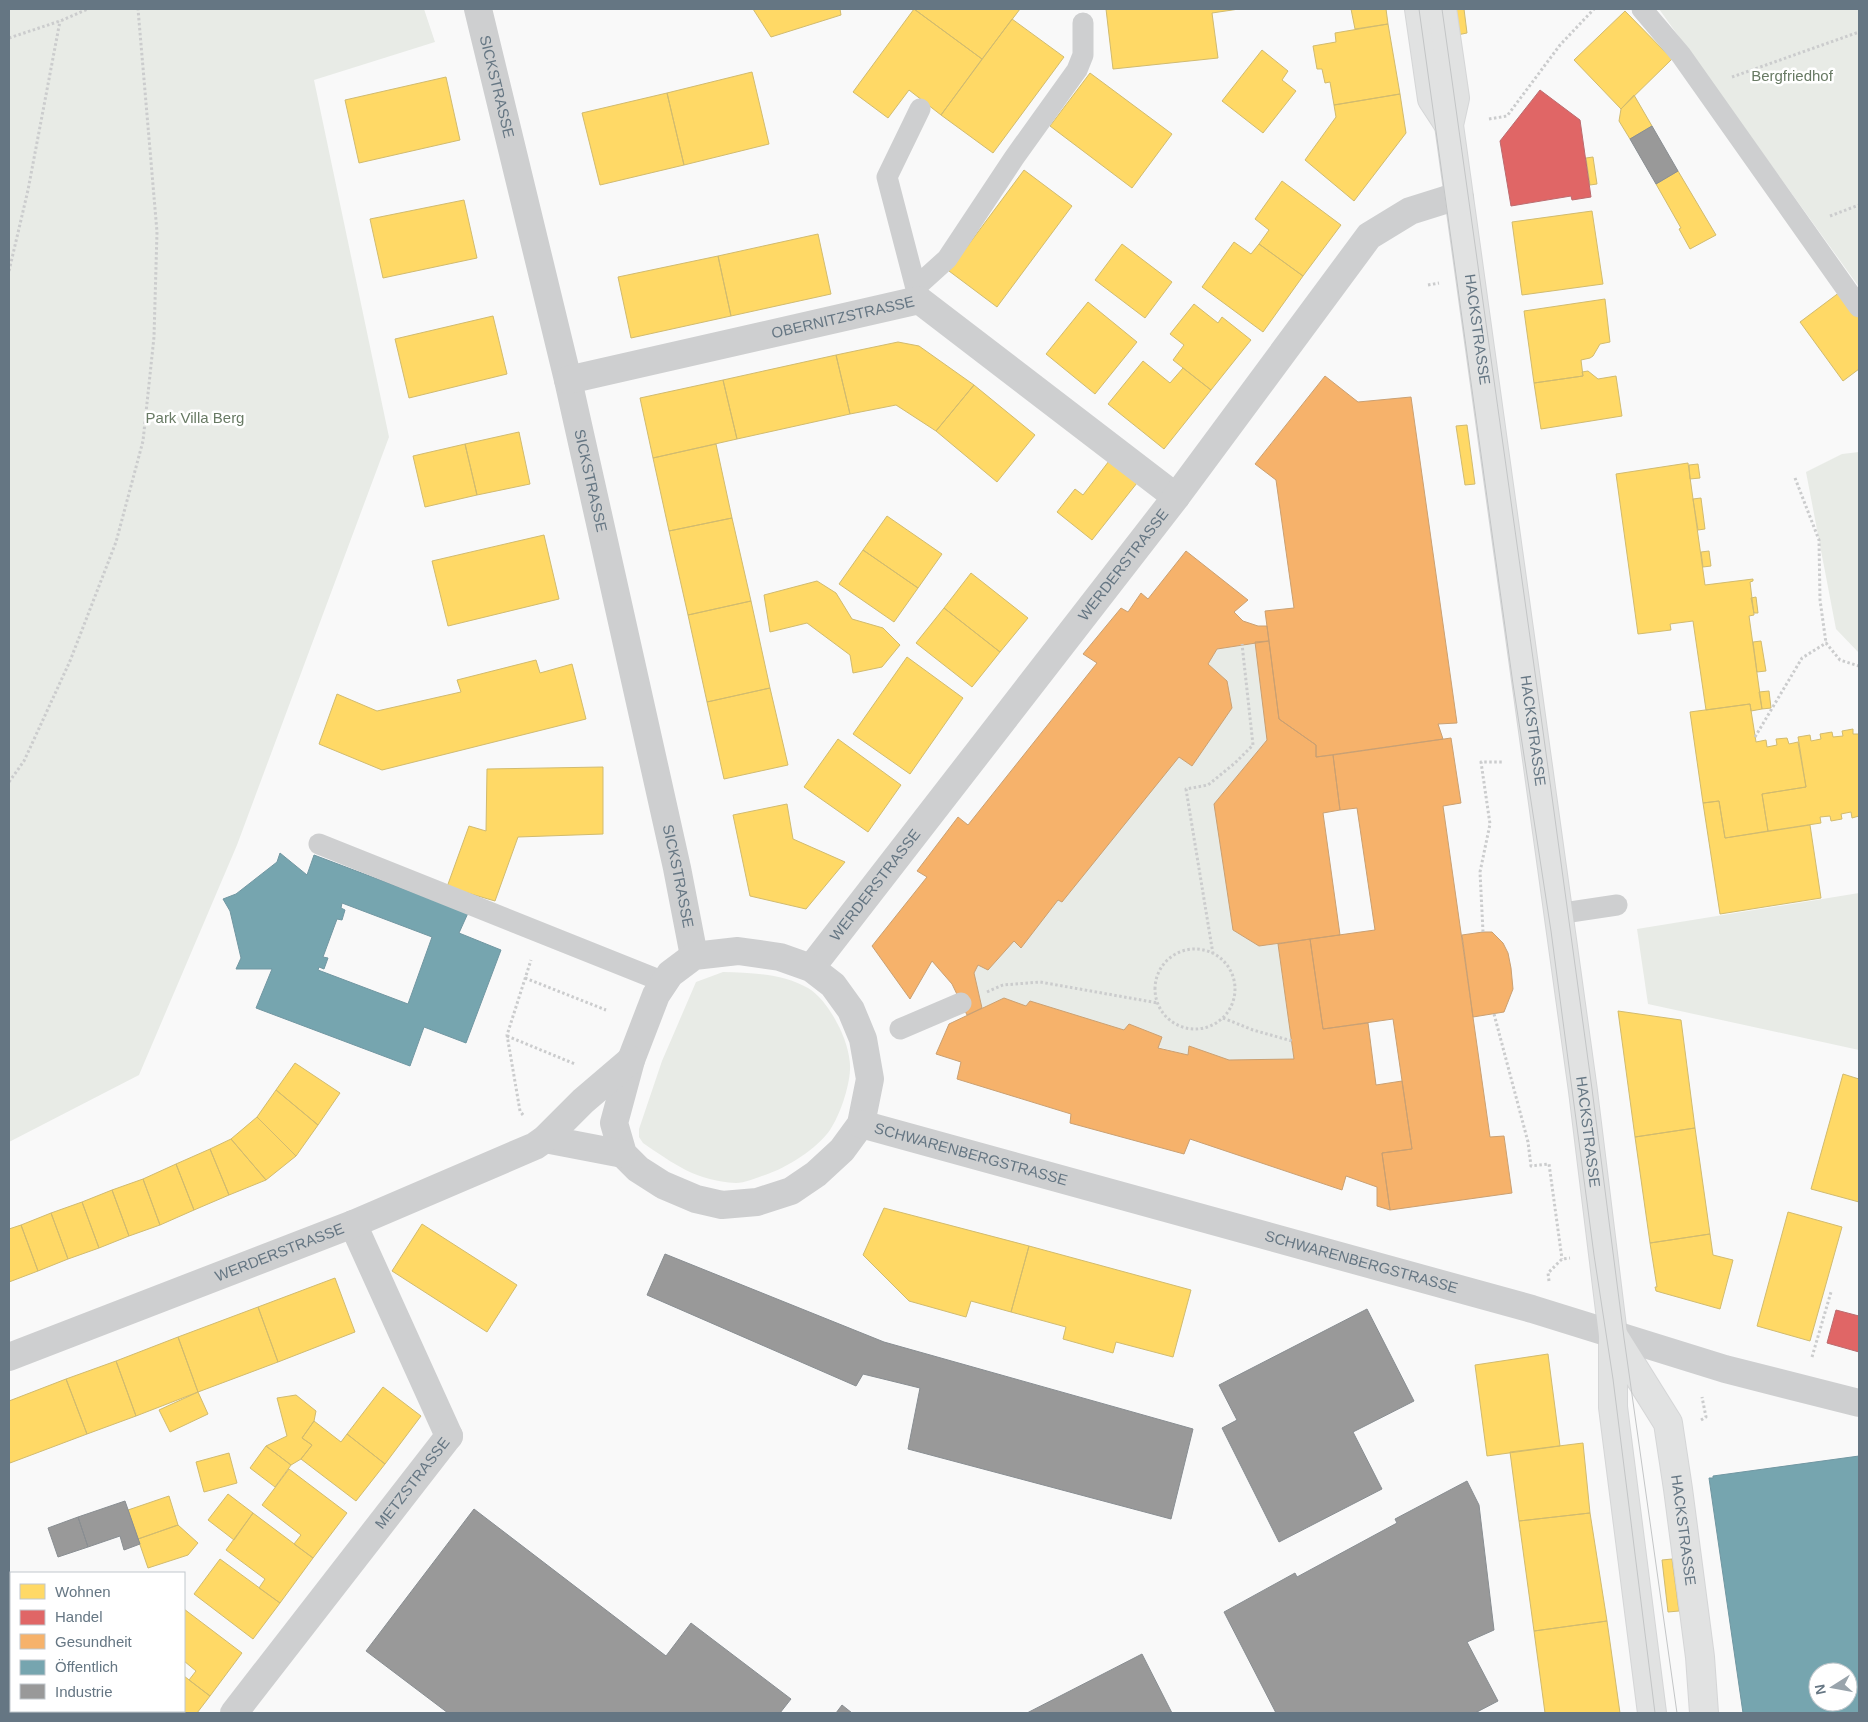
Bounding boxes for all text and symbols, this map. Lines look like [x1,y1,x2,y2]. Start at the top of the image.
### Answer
street label: SICKSTRASSE [477,34,518,140]
park label: Bergfriedhof [1751,67,1834,84]
street label: HACKSTRASSE [1462,273,1494,386]
street label: OBERNITZSTRASSE [770,292,916,341]
park label: Park Villa Berg [146,409,244,426]
street label: SICKSTRASSE [571,427,611,534]
street label: WERDERSTRASSE [1074,505,1172,624]
street label: HACKSTRASSE [1517,674,1550,787]
street label: SICKSTRASSE [660,823,697,929]
street label: WERDERSTRASSE [826,825,924,944]
street label: HACKSTRASSE [1573,1075,1604,1188]
street label: SCHWARENBERGSTRASSE [873,1119,1070,1189]
street label: WERDERSTRASSE [212,1219,346,1285]
street label: SCHWARENBERGSTRASSE [1263,1227,1460,1296]
street label: METZSTRASSE [371,1434,453,1532]
street label: HACKSTRASSE [1668,1473,1700,1587]
legend [10,1572,185,1712]
text: Wohnen [55,1583,111,1600]
text: Handel [55,1608,103,1625]
text: Gesundheit [55,1633,133,1650]
text: Öffentlich [55,1658,118,1675]
north arrow [1808,1662,1858,1712]
text: Industrie [55,1683,113,1700]
text: N [1811,1683,1829,1696]

